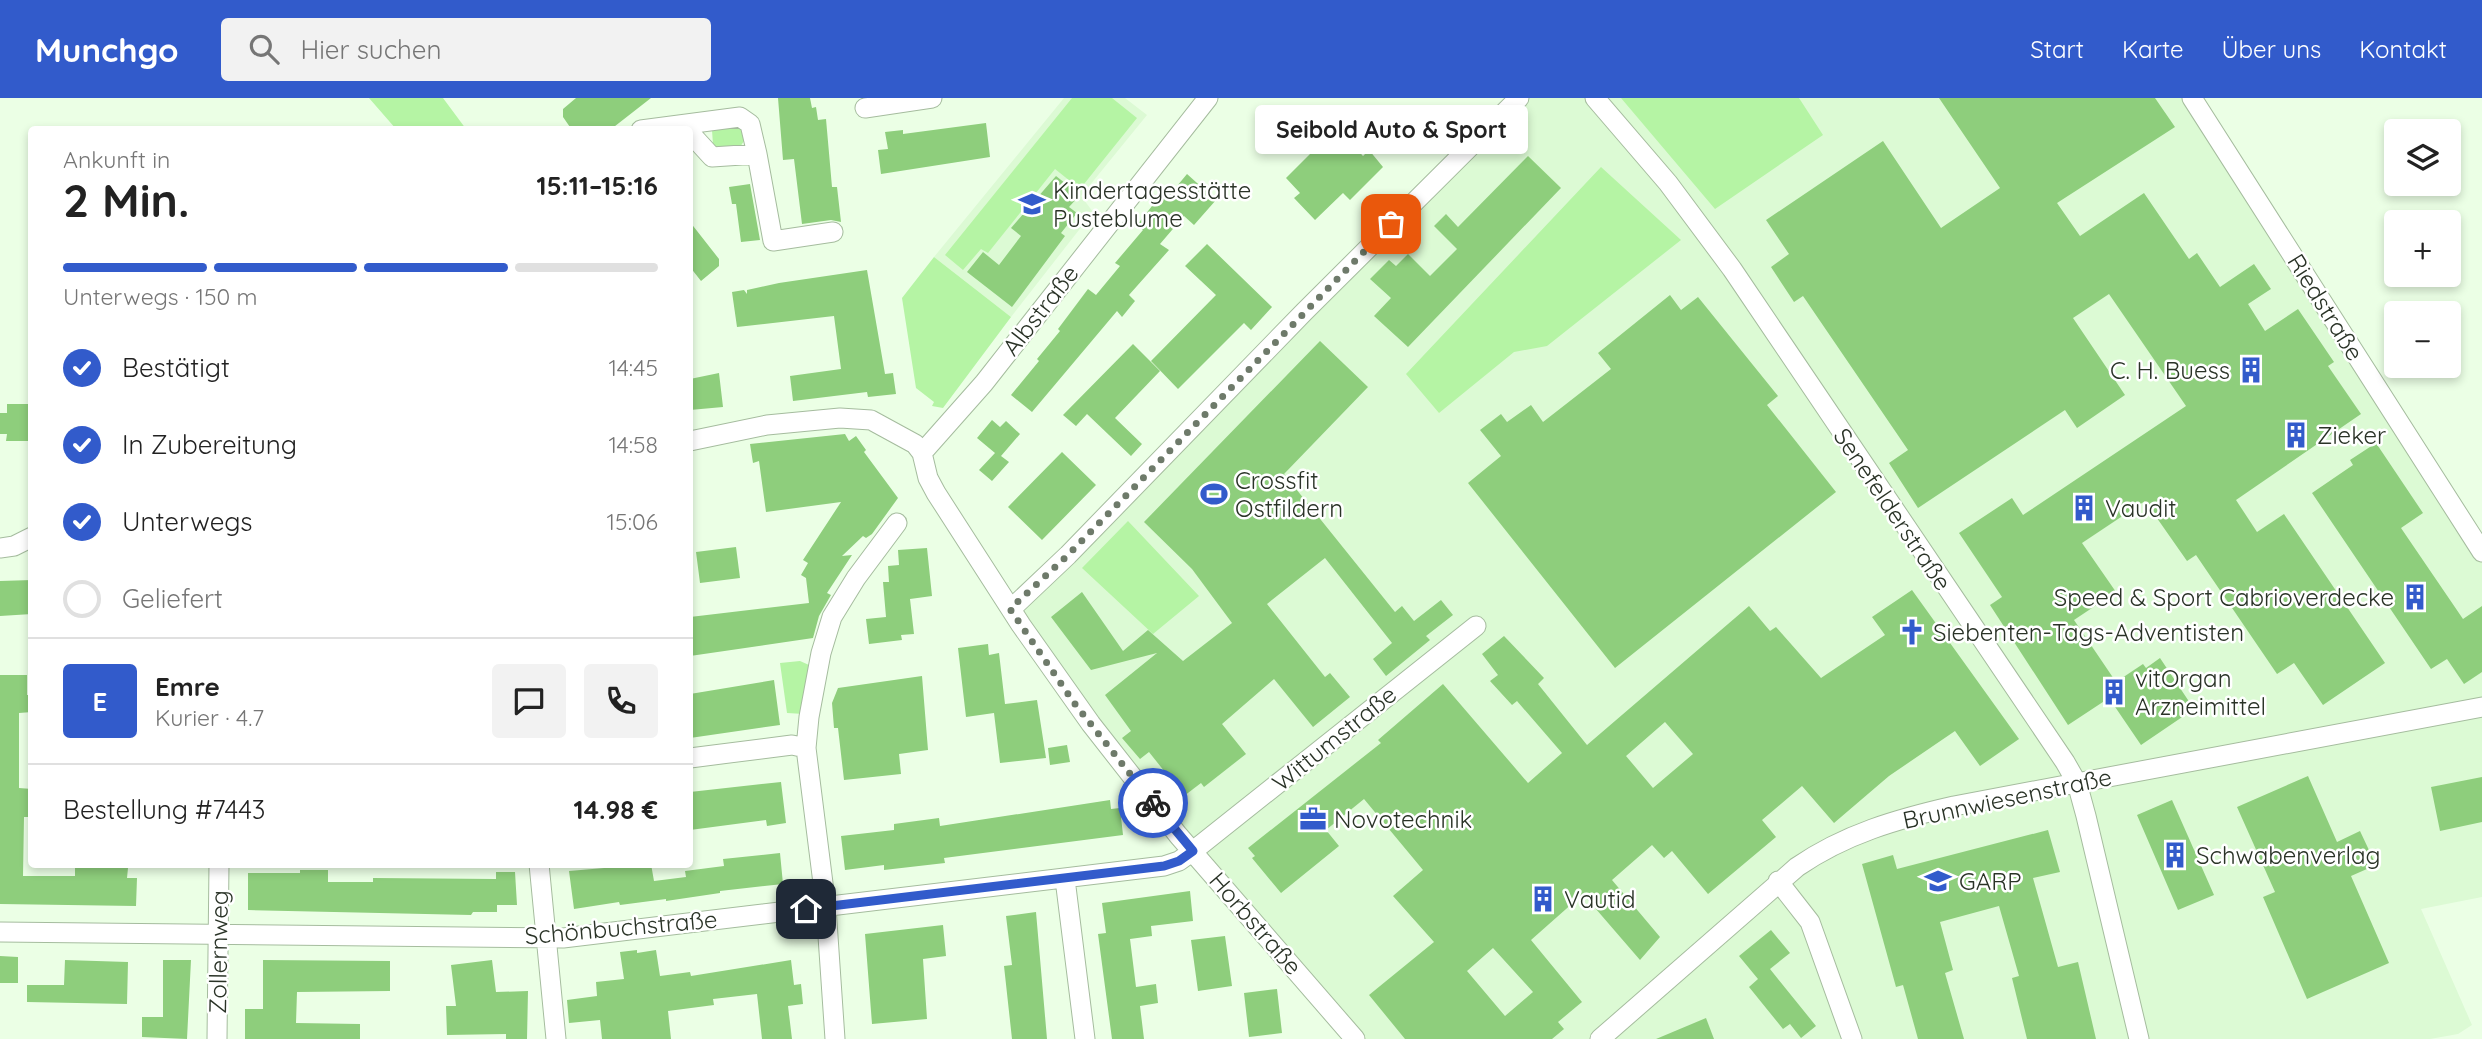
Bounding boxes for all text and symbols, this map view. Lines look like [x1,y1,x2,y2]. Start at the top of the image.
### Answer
search box [221,18,711,81]
text: Munchgo [35,29,179,70]
icon: search [245,30,283,68]
text: Hier suchen [301,33,442,66]
text: Start [2030,34,2084,64]
text: Karte [2122,34,2183,64]
text: Über uns [2221,34,2321,64]
text: Kontakt [2359,34,2447,64]
callout: Seibold Auto & Sport [1254,105,1528,154]
text: Seibold Auto & Sport [1276,115,1507,144]
map controls [2384,119,2461,378]
button: layers [2384,119,2461,196]
text: Ankunft in [63,145,170,174]
text: 15:11–15:16 [537,169,658,202]
text: 2 Min. [63,171,189,229]
place label: Kindertagesstätte Pusteblume [1053,175,1251,233]
school or university icon: Kindertagesstätte Pusteblume [1017,189,1047,219]
pin [1361,194,1421,254]
icon: bag [1372,205,1410,243]
button: + [2384,210,2461,287]
street label: Riedstraße [2281,248,2371,366]
street label: Albstraße [995,259,1085,361]
text: Unterwegs · 150 m [63,282,258,311]
button: − [2384,301,2461,378]
icon: check [63,349,101,387]
text: Bestätigt [122,351,230,384]
text: 14:45 [609,353,658,382]
place label: C. H. Buess [2110,355,2230,385]
building icon: C. H. Buess [2236,355,2266,385]
building icon: Zieker [2281,420,2311,450]
place label: Zieker [2317,420,2386,450]
street label: Senefelderstraße [1828,422,1958,596]
icon: check [63,426,101,464]
text: In Zubereitung [122,428,297,461]
text: 14:58 [608,430,658,459]
place label: Crossfit Ostfildern [1235,465,1343,523]
sports icon: Crossfit Ostfildern [1199,479,1229,509]
building icon: Vaudit [2069,493,2099,523]
place label: Vaudit [2105,493,2176,523]
icon: check [63,503,101,541]
text: Unterwegs [122,505,253,538]
text: 15:06 [607,507,658,536]
text: Geliefert [122,582,223,615]
place label: Speed & Sport Cabrioverdecke [2054,582,2394,612]
building icon: Speed & Sport Cabrioverdecke [2400,582,2430,612]
church icon: Siebenten-Tags-Adventisten [1897,617,1927,647]
place label: Siebenten-Tags-Adventisten [1933,617,2244,647]
place label: vitOrgan Arzneimittel [2135,663,2266,721]
button: chat [492,664,566,738]
button: phone [584,664,658,738]
text: Emre [155,670,220,703]
building icon: vitOrgan Arzneimittel [2099,677,2129,707]
street label: Wittumstraße [1266,679,1402,797]
text: E [93,685,107,718]
text: Kurier · 4.7 [155,703,264,732]
street label: Brunnwiesenstraße [1900,761,2114,835]
courier [1118,768,1188,838]
icon: bike [1134,784,1172,822]
text: Bestellung #7443 [63,793,265,826]
text: 14.98 € [574,793,658,826]
office icon: Novotechnik [1298,804,1328,834]
place label: Novotechnik [1334,804,1472,834]
building icon: Schwabenverlag [2160,840,2190,870]
place label: Schwabenverlag [2196,840,2381,870]
street label: Horbstraße [1203,865,1309,981]
school or university icon: GARP [1923,866,1953,896]
place label: GARP [1959,866,2022,896]
pin [776,879,836,939]
building icon: Vautid [1528,884,1558,914]
place label: Vautid [1564,884,1635,914]
street label: Zollernweg [202,890,234,1014]
icon: home [787,890,825,928]
street label: Schönbuchstraße [523,904,719,950]

